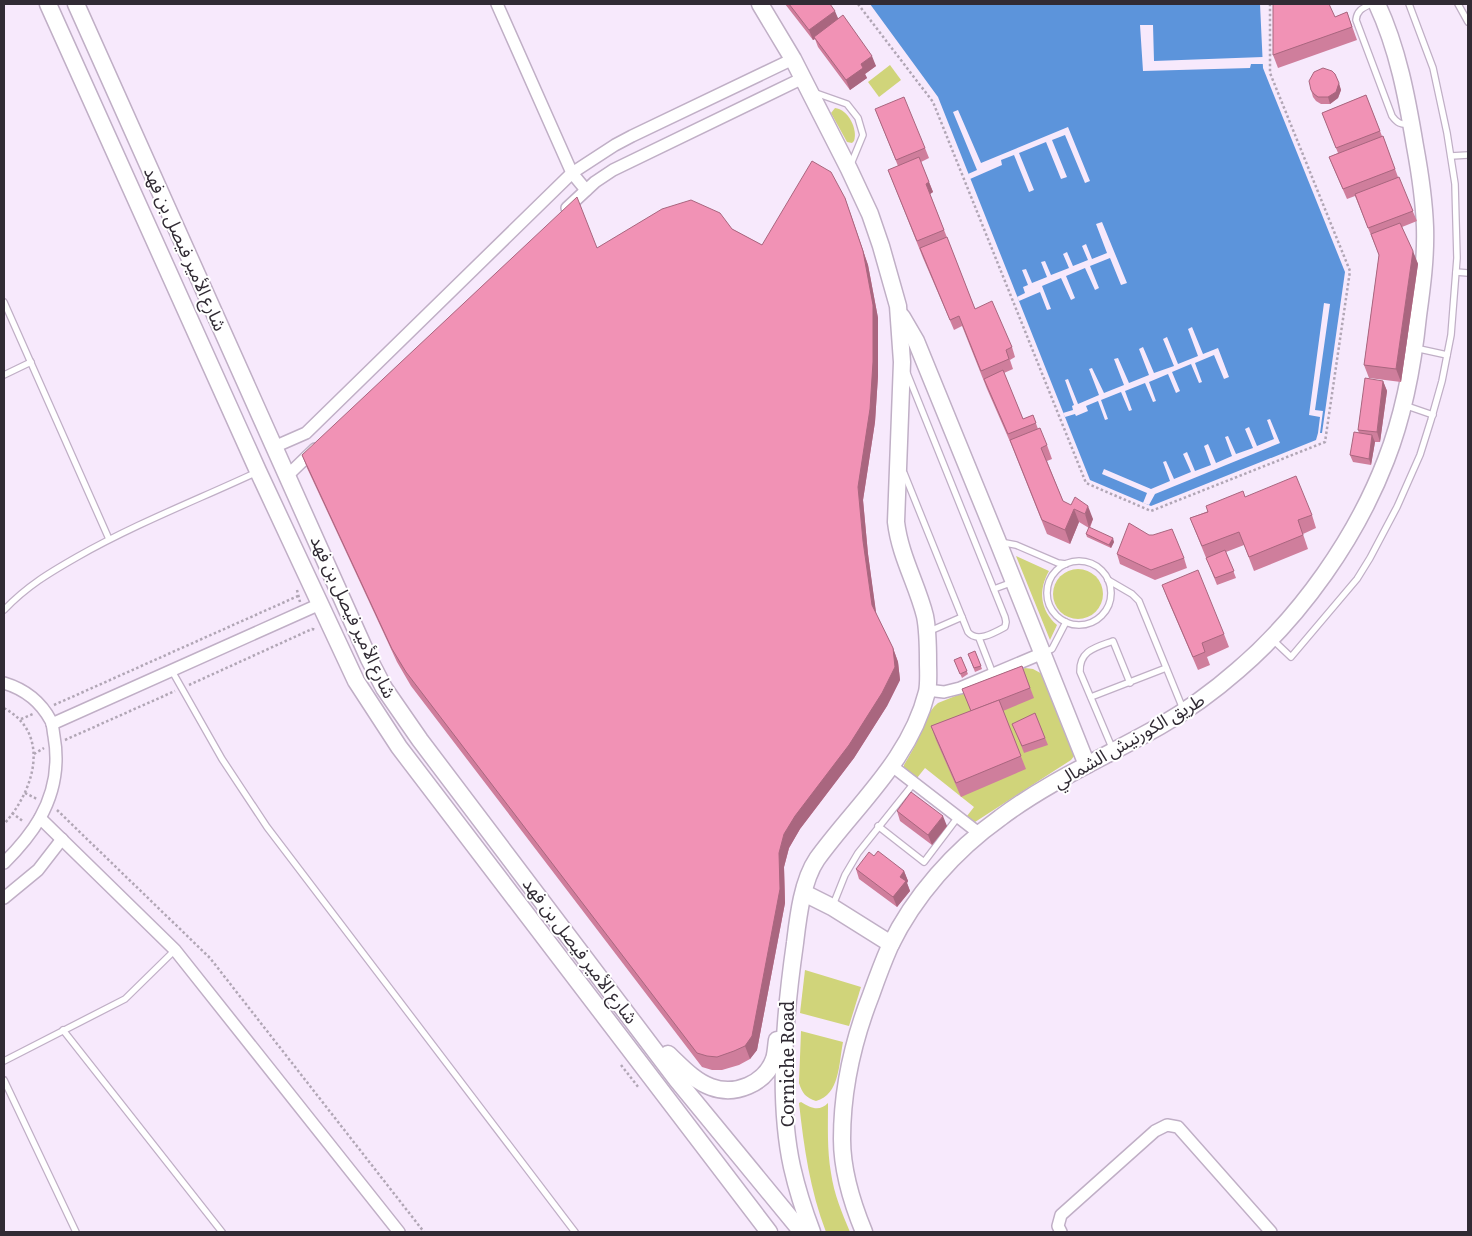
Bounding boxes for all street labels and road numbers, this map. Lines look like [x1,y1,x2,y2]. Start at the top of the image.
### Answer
street label: شارع الأمير فيصل بن فهد [136,162,235,336]
street label: شارع الأمير فيصل بن فهد [303,530,404,703]
street label: طريق الكورنيش الشمالي [1048,685,1210,795]
street label: شارع الأمير فيصل بن فهد [515,871,645,1030]
street label: Corniche Road [773,1001,800,1127]

